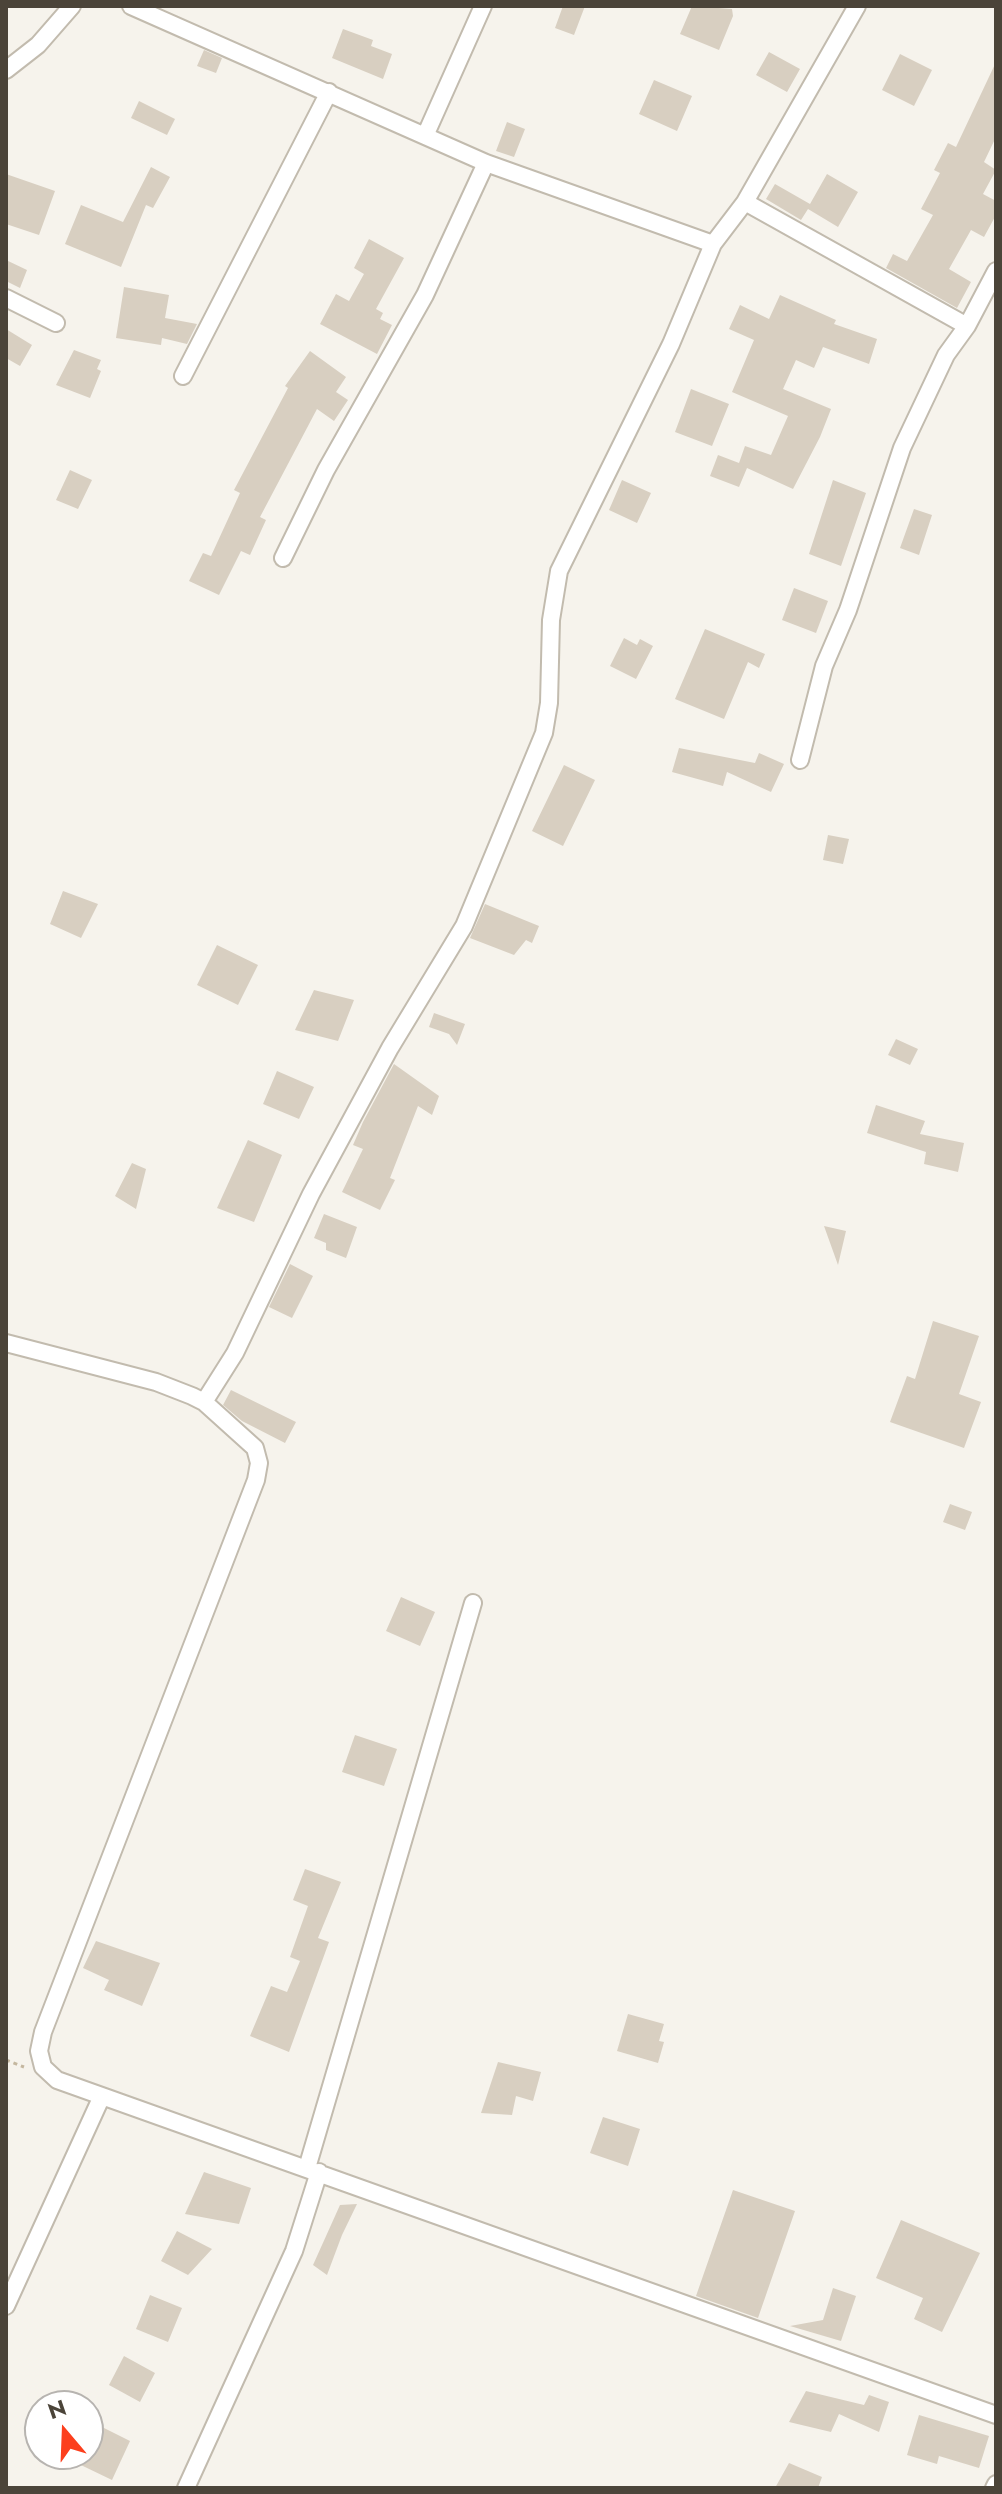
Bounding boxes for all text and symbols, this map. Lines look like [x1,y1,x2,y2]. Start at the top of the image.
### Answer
north arrow [24,2390,104,2470]
text: N [43,2391,70,2427]

